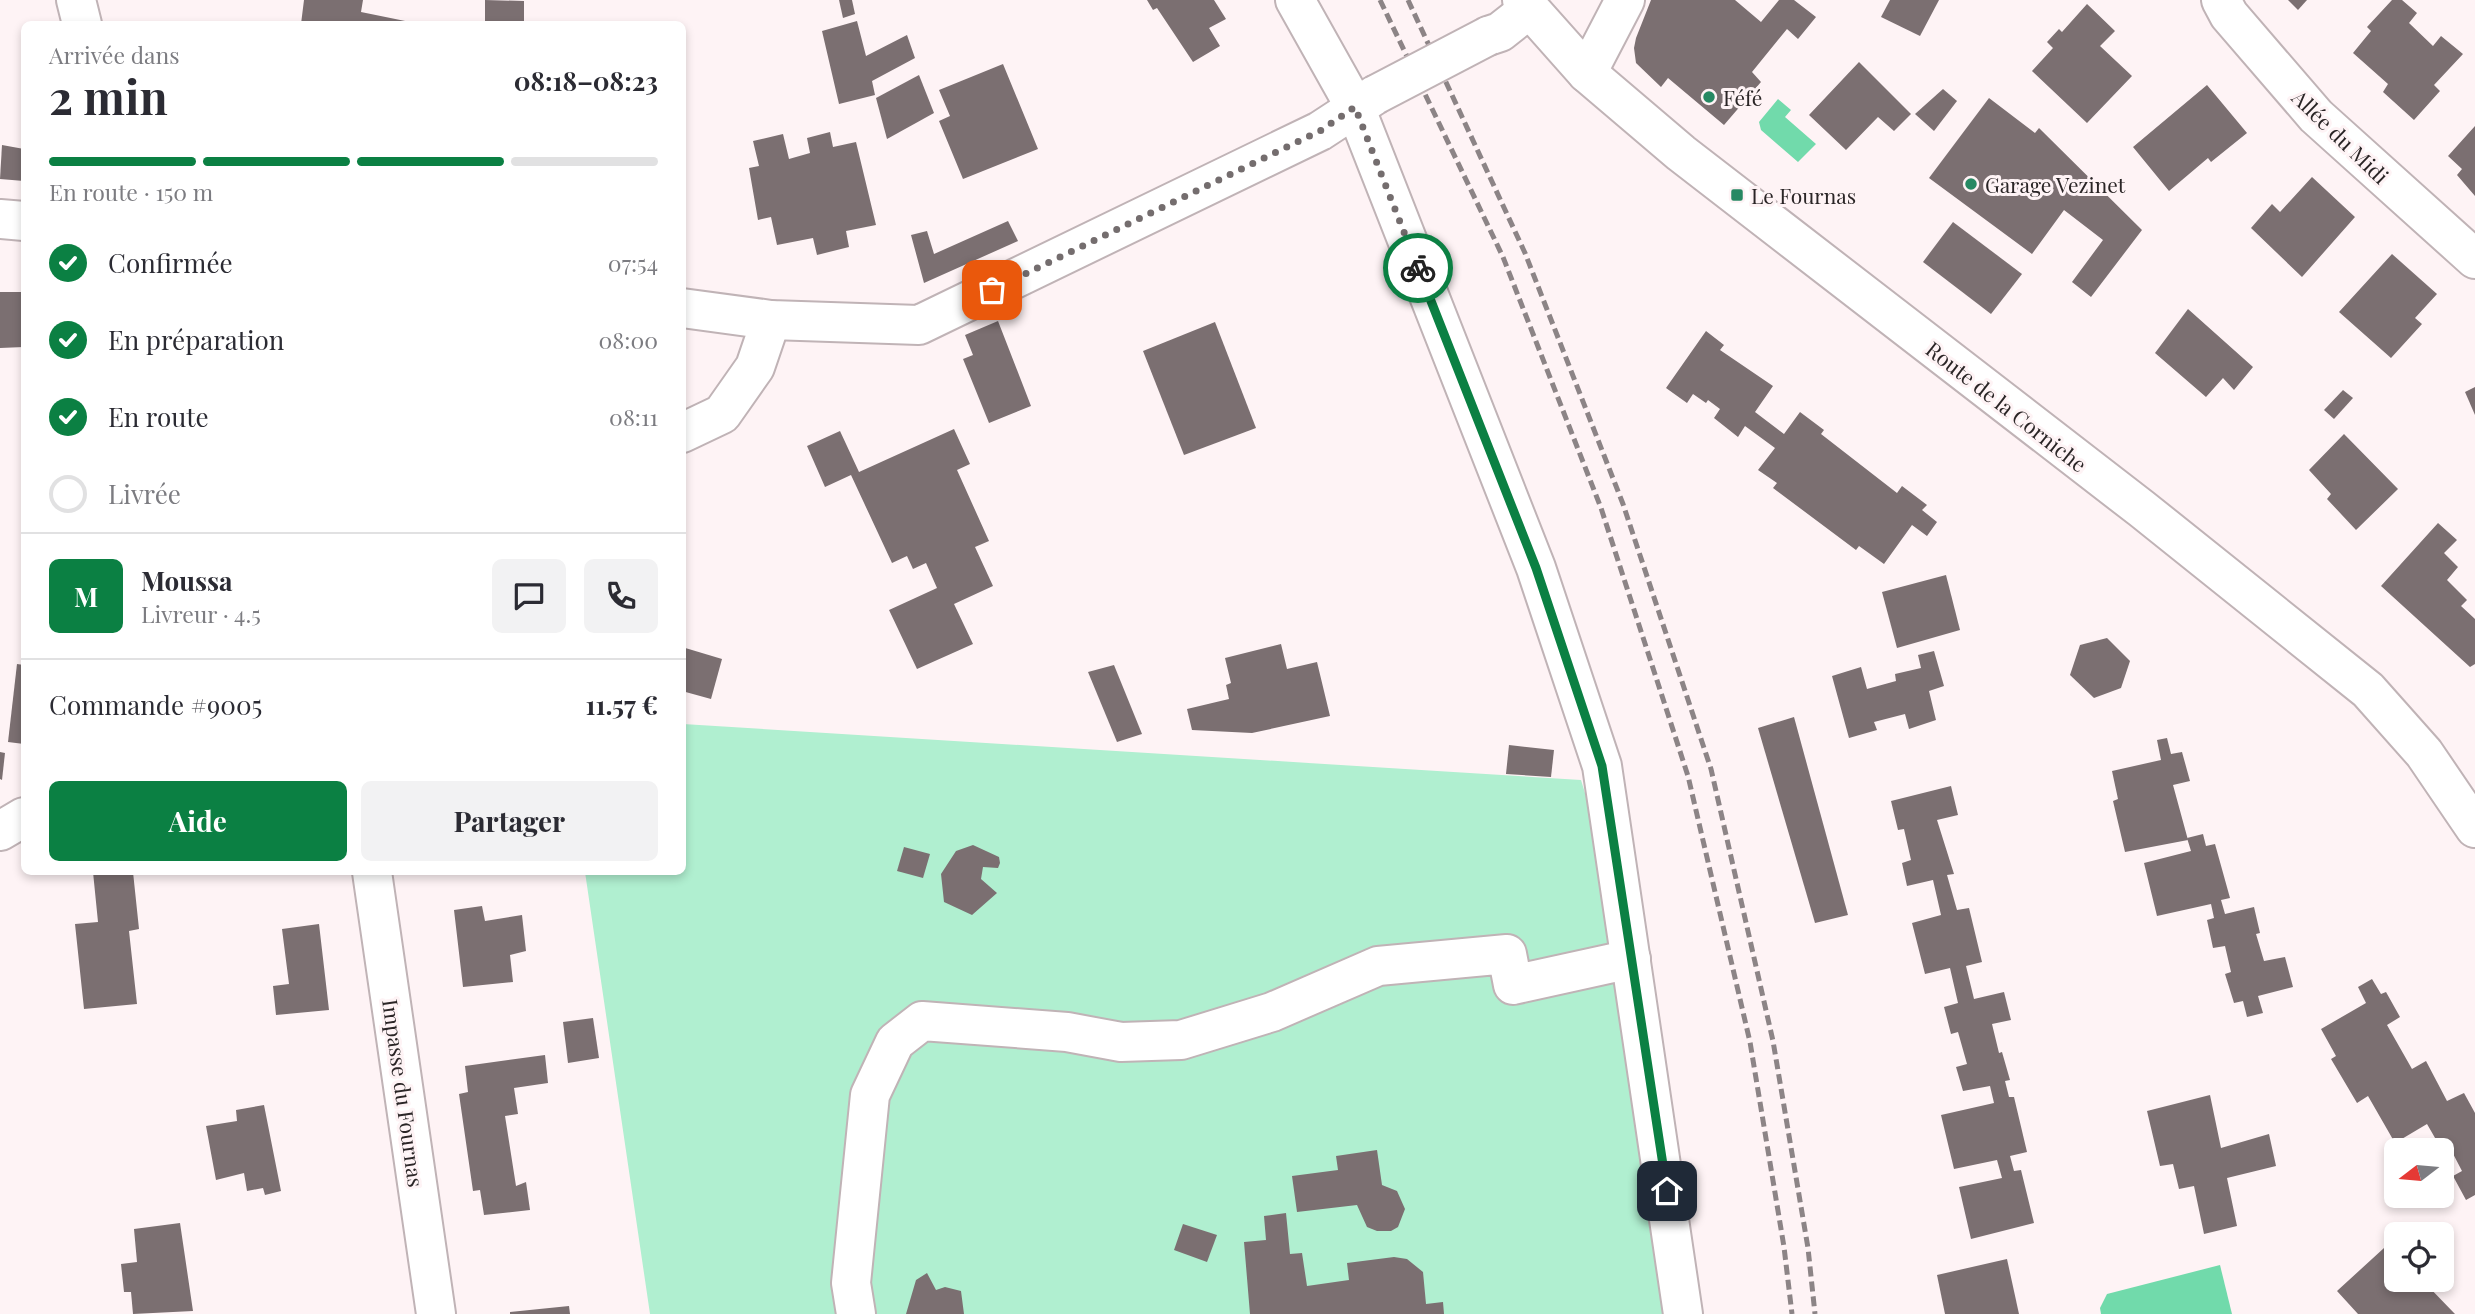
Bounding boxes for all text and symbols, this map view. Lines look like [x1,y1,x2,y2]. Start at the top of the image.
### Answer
text: Arrivée dans [49,39,180,70]
text: 08:18–08:23 [514,63,658,98]
text: 2 min [49,65,168,127]
street label: Allée du Midi [2286,82,2395,189]
place label: Féfé [1723,83,1762,111]
marker: Féfé [1701,89,1717,105]
place label: Garage Vezinet [1985,170,2126,198]
text: En route · 150 m [49,176,213,207]
marker: Garage Vezinet [1963,176,1979,192]
place label: Le Fournas [1751,181,1856,209]
marker: Le Fournas [1729,187,1745,203]
courier [1383,233,1453,303]
icon: check [49,244,87,282]
text: Confirmée [108,245,233,280]
text: 07:54 [608,247,658,278]
icon: bike [1399,249,1437,287]
pin [962,260,1022,320]
icon: bag [973,271,1011,309]
icon: check [49,321,87,359]
text: En préparation [108,322,284,357]
text: 08:00 [599,324,658,355]
street label: Route de la Corniche [1921,334,2093,478]
icon: check [49,398,87,436]
text: En route [108,399,209,434]
text: 08:11 [609,401,658,432]
text: Livrée [108,476,181,511]
button: chat [492,559,566,633]
button: phone [584,559,658,633]
text: Moussa [141,563,233,598]
text: M [74,579,98,614]
text: Livreur · 4.5 [141,598,261,629]
text: Commande #9005 [49,687,262,722]
text: 11.57 € [586,687,658,722]
button: Aide [49,781,347,861]
button: Partager [361,781,658,861]
street label: Impasse du Fournas [377,997,431,1189]
north arrow [2384,1138,2454,1208]
map controls [2384,1138,2454,1292]
pin [1637,1161,1697,1221]
icon: home [1648,1172,1686,1210]
button: locate [2384,1222,2454,1292]

